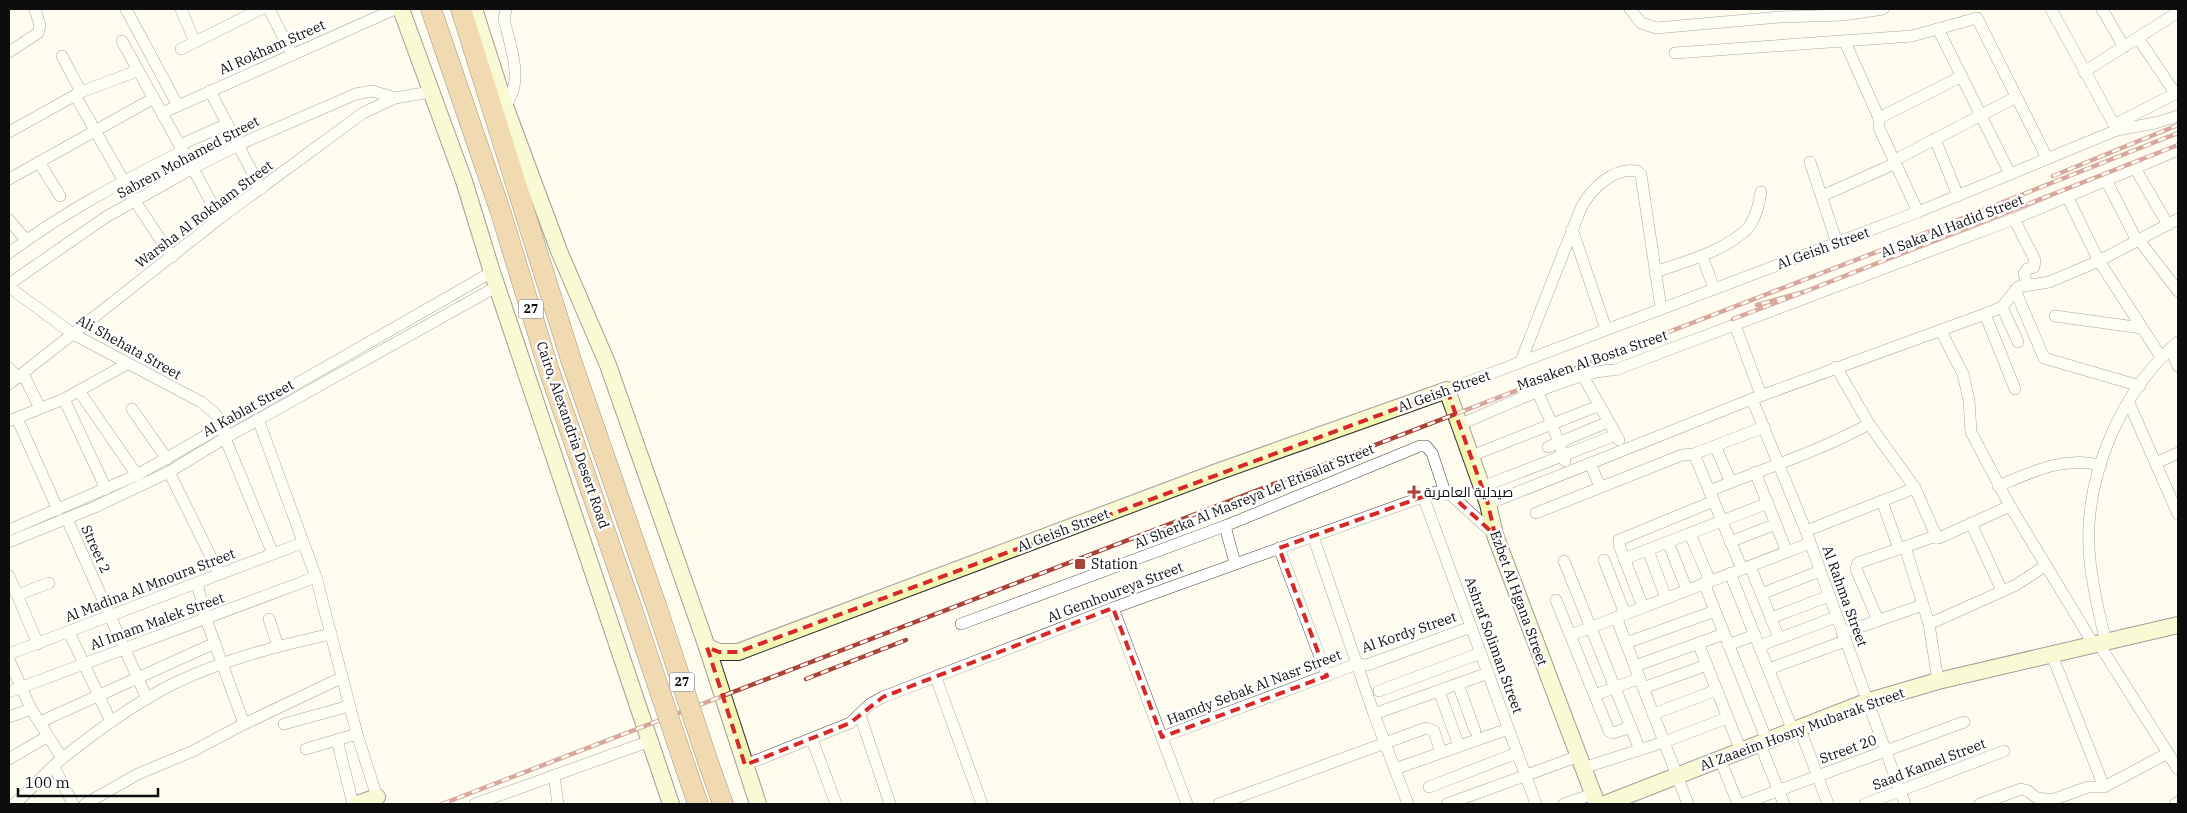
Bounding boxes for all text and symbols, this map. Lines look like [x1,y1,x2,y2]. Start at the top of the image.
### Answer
street label: Al Rokham Street [216,15,328,79]
street label: Sabren Mohamed Street [114,112,262,202]
street label: Warsha Al Rokham Street [132,156,276,272]
street label: Al Saka Al Hadid Street [1878,190,2026,262]
street label: Al Geish Street [1774,223,1872,273]
road number: 27 [518,300,544,318]
street label: Ali Shehata Street [73,311,185,383]
street label: Masaken Al Bosta Street [1514,326,1670,394]
street label: Cairo, Alexandria Desert Road [532,339,614,531]
street label: Al Geish Street [1395,366,1493,416]
street label: Al Kablat Street [199,375,297,441]
street label: Al Sherka Al Masreya Lel Etisalat Street [1131,439,1377,553]
place label: صيدلية العامرية [1424,483,1513,501]
marker: صيدلية العامرية [1408,486,1420,498]
street label: Al Geish Street [1014,504,1112,556]
street label: Street 2 [77,522,115,576]
street label: Ezbet Al Hgana Street [1486,528,1552,668]
street label: Al Rahma Street [1818,543,1872,649]
street label: Al Madina Al Mnoura Street [62,544,238,626]
place label: Station [1091,555,1138,573]
marker: Station [1073,557,1087,571]
street label: Al Gemhoureya Street [1044,558,1186,626]
street label: Ashraf Soliman Street [1461,574,1527,716]
street label: Al Imam Malek Street [87,588,227,654]
street label: Al Kordy Street [1359,607,1459,657]
street label: Hamdy Sebak Al Nasr Street [1164,645,1344,729]
road number: 27 [670,672,694,692]
street label: Al Zaaeim Hosny Mubarak Street [1697,684,1907,774]
street label: Street 20 [1817,730,1879,768]
street label: Saad Kamel Street [1870,734,1988,794]
scale bar [18,766,158,798]
text: 100 m [25,773,70,792]

